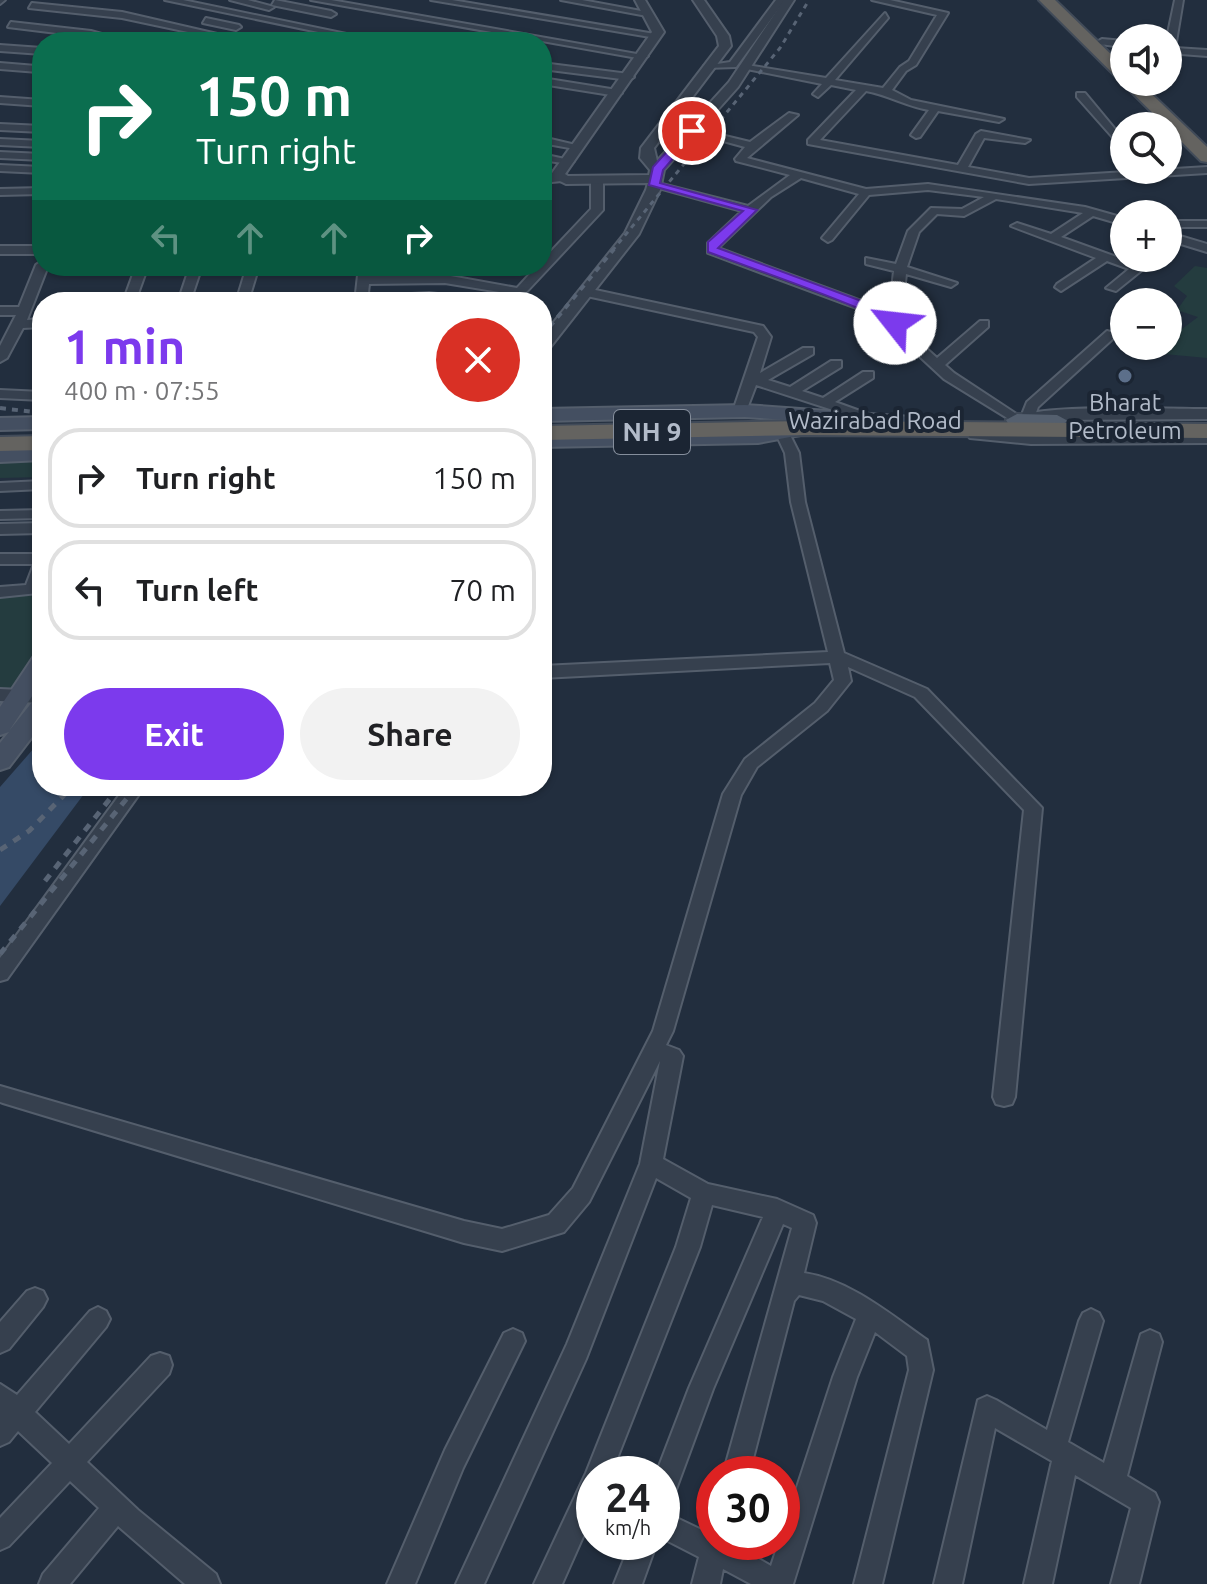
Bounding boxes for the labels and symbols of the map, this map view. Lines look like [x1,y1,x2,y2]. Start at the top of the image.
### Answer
pin [658,97,726,165]
position arrow [853,281,937,365]
marker: Bharat Petroleum [1116,367,1134,385]
place label: Bharat Petroleum [1068,389,1182,444]
street label: Wazirabad Road [788,407,962,434]
road number: NH 9 [614,410,690,454]
speed limit sign: 30 [696,1456,800,1560]

